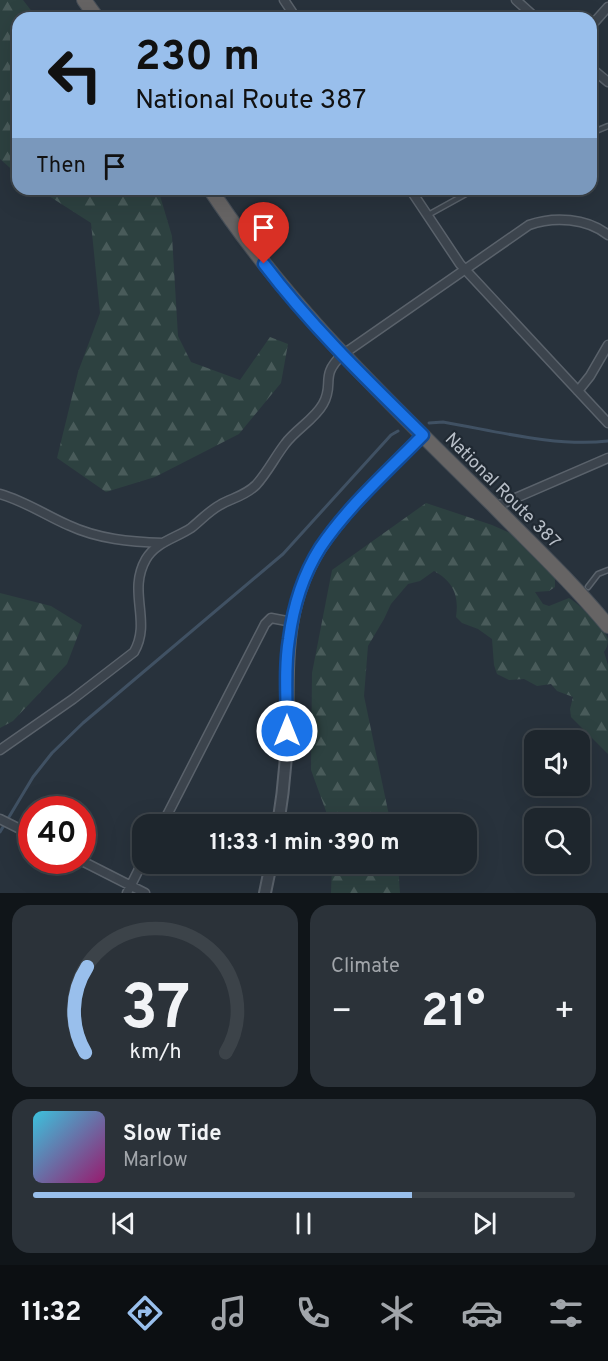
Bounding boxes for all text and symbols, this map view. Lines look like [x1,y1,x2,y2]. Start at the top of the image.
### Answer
text: 230 m [135,32,260,85]
icon: left [36,36,114,114]
text: National Route 387 [135,84,366,118]
icon: arrive [98,150,131,183]
text: Then [36,153,86,180]
pin [238,202,289,264]
icon: arrive [247,211,280,244]
street label: National Route 387 [439,428,565,554]
position arrow [255,699,319,763]
map controls [524,730,590,874]
button: sound [524,730,590,796]
speed limit sign: 40 [18,796,96,874]
button: search [524,808,590,874]
text: 11:33 · 1 min · 390 m [209,830,400,857]
text: Climate [331,954,400,980]
text: 37 [120,972,190,1051]
text: 21° [421,985,485,1042]
text: − [331,992,352,1034]
text: + [554,992,575,1034]
text: km/h [129,1039,181,1066]
text: Slow Tide [123,1121,222,1148]
text: Marlow [123,1148,187,1174]
icon: previous [107,1207,140,1240]
icon: pause [287,1207,320,1240]
icon: next [468,1207,501,1240]
icon: directions [124,1292,166,1334]
icon: music [208,1292,250,1334]
icon: phone [292,1292,334,1334]
icon: climate [376,1292,418,1334]
icon: car [461,1292,503,1334]
icon: filters [545,1292,587,1334]
text: 11:32 [21,1296,81,1330]

